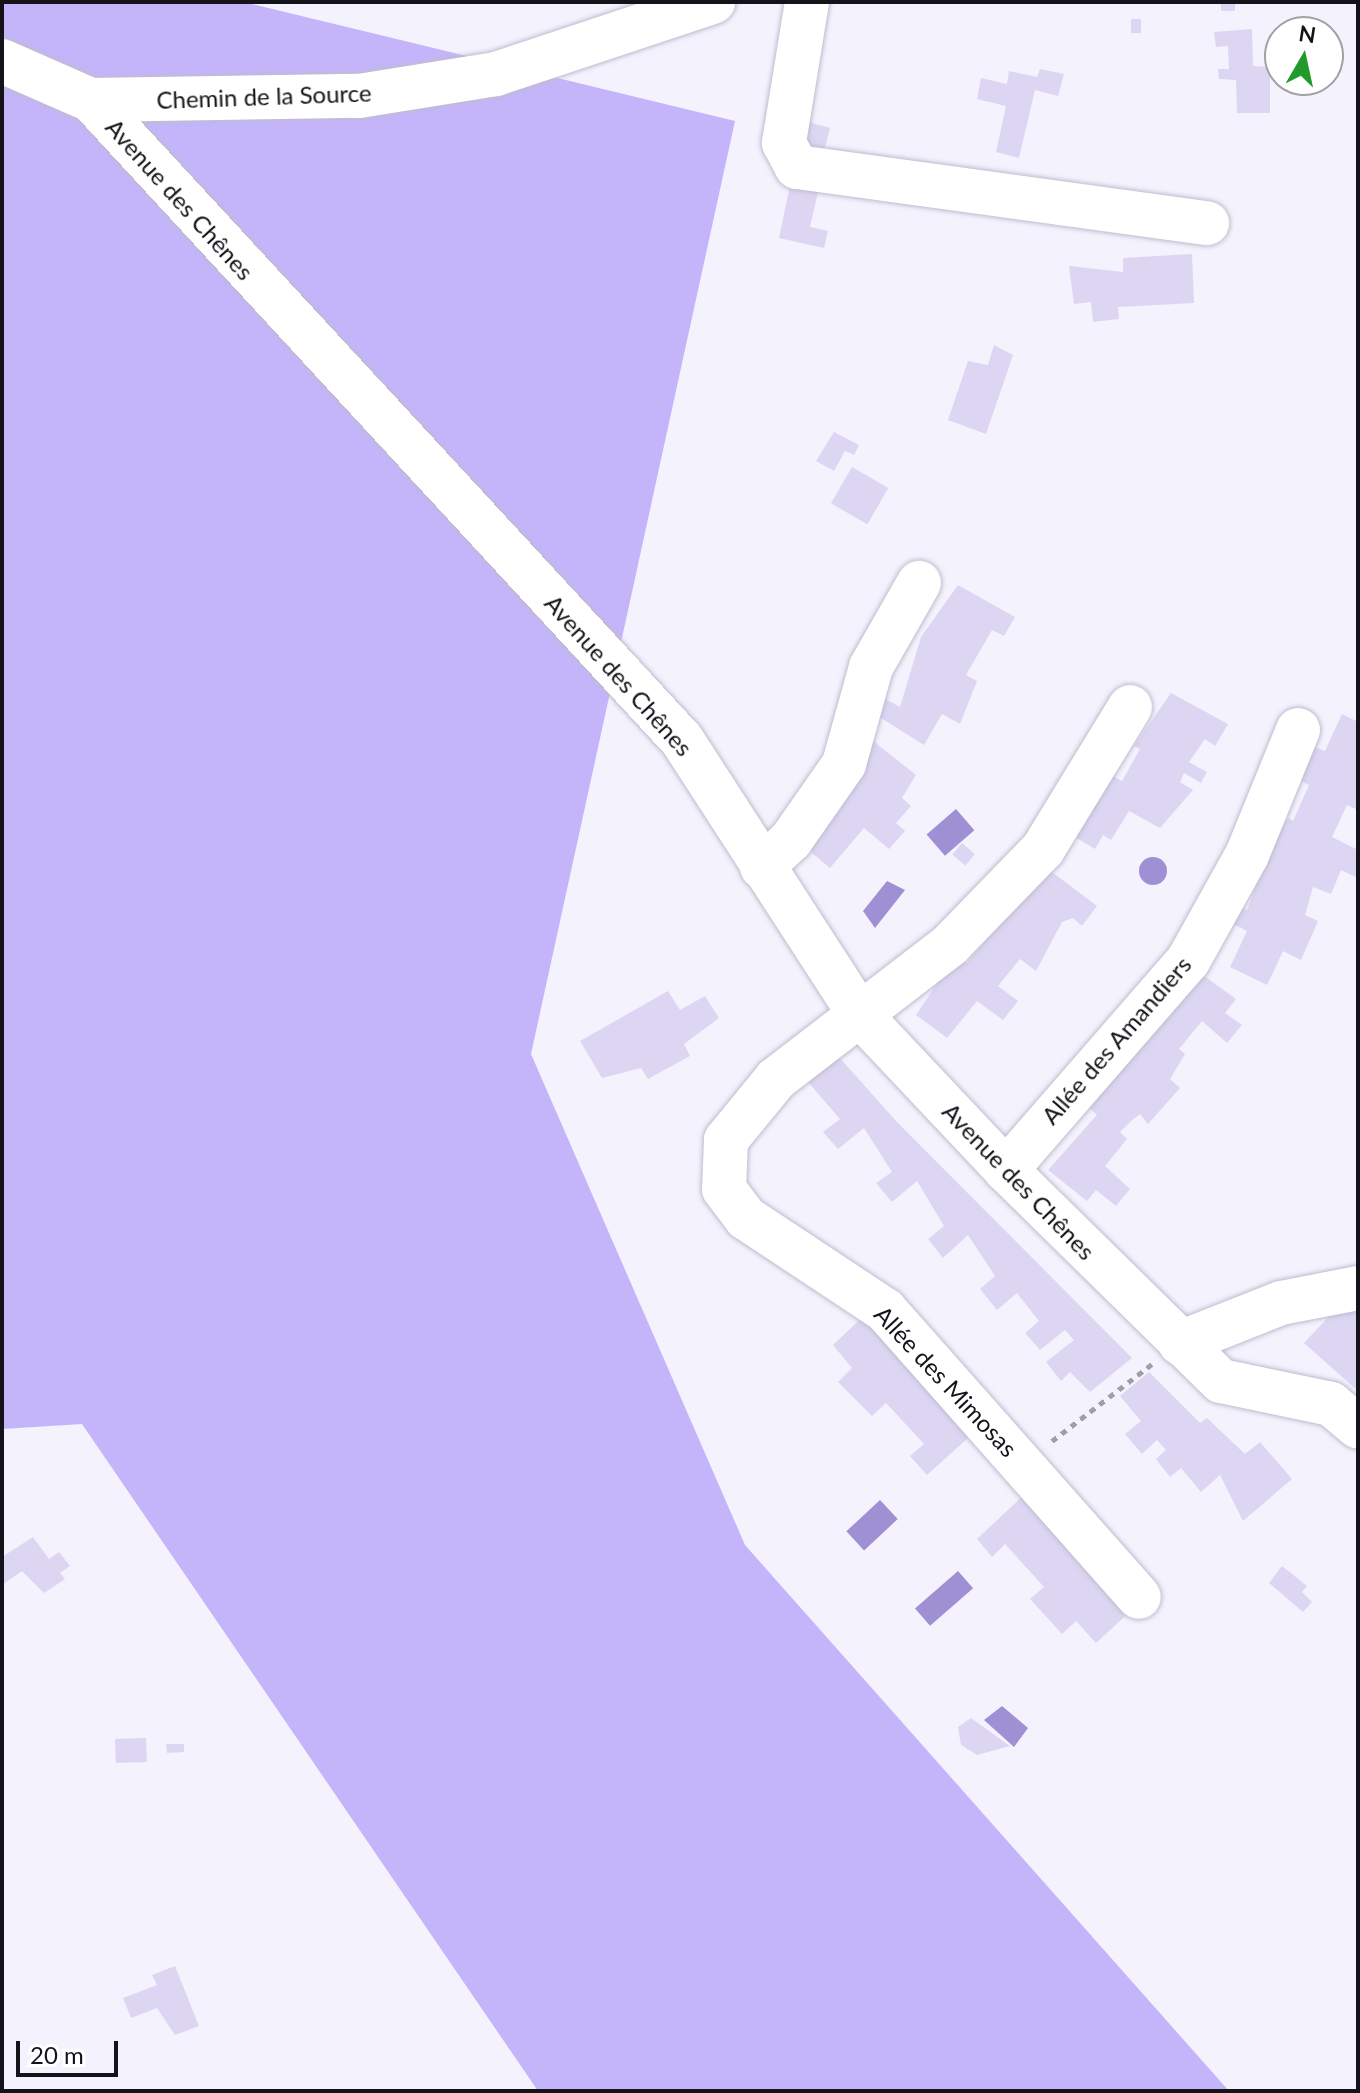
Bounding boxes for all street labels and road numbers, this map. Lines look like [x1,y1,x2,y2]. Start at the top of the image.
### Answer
street label: Chemin de la Source [156,78,372,114]
street label: Avenue des Chênes [100,113,260,285]
street label: Avenue des Chênes [539,589,699,761]
street label: Allée des Amandiers [1035,950,1197,1130]
street label: Avenue des Chênes [937,1097,1101,1265]
street label: Allée des Mimosas [869,1300,1023,1462]

